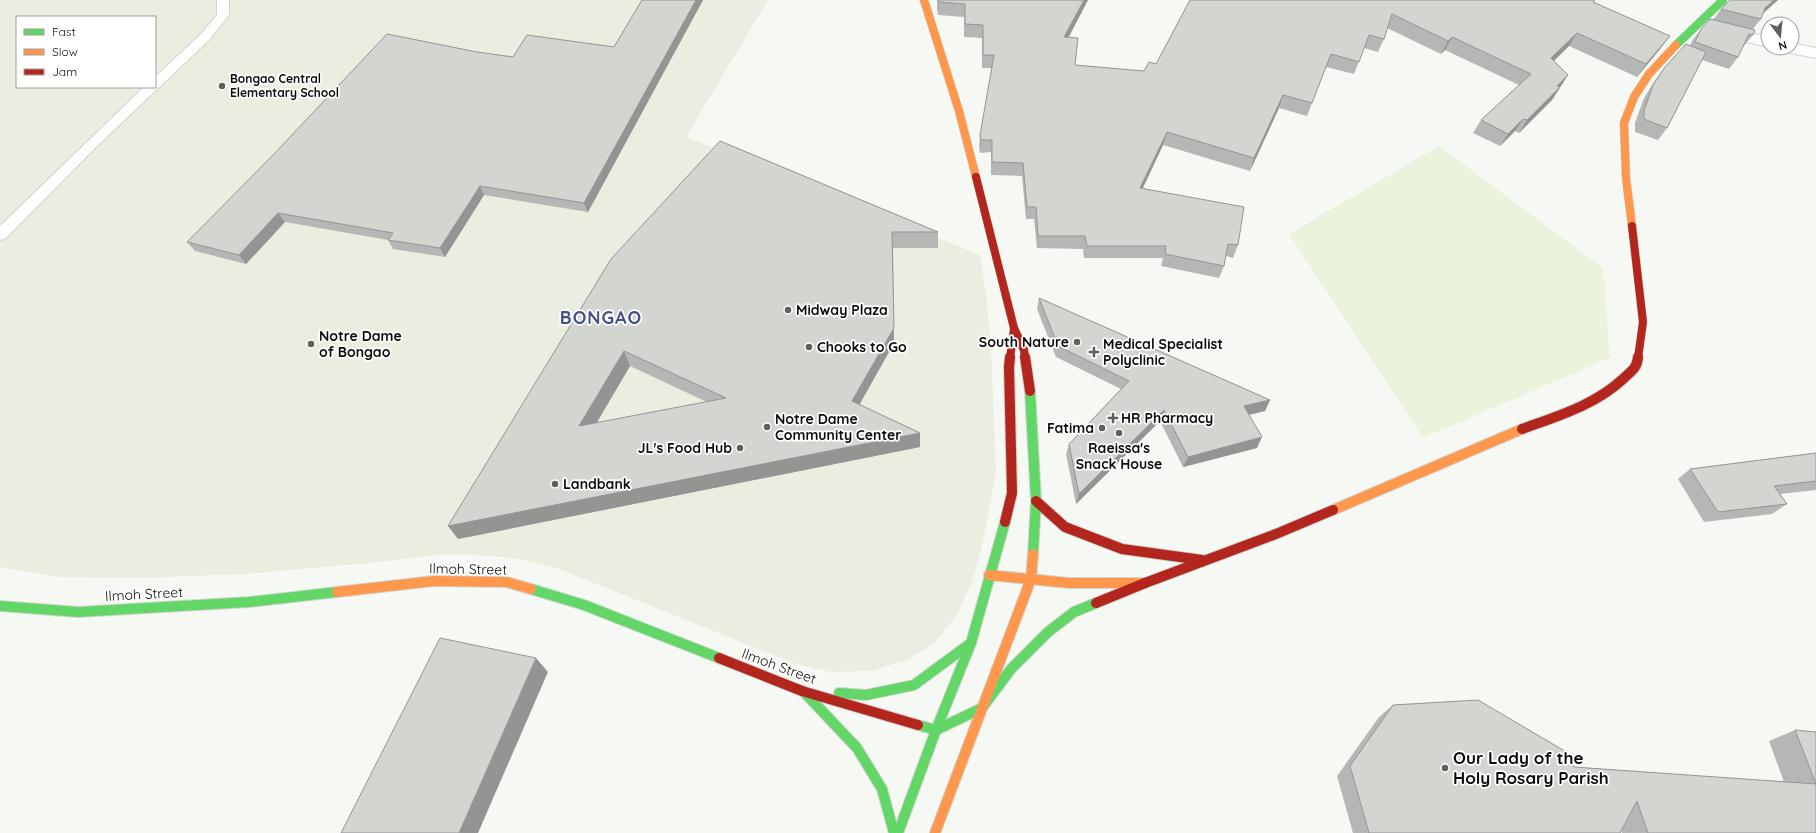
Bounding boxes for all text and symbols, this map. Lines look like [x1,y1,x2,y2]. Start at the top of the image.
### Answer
legend [16,16,156,88]
north arrow [1760,16,1800,56]
text: Fast [52,24,76,39]
text: N [1777,38,1789,53]
text: Slow [52,44,78,59]
text: Jam [52,64,77,79]
place label: Bongao Central Elementary School [230,71,339,100]
marker: Bongao Central Elementary School [217,81,227,91]
place label: Midway Plaza [796,301,888,319]
marker: Midway Plaza [783,305,793,315]
district label: BONGAO [560,306,642,329]
place label: Notre Dame of Bongao [319,327,402,361]
place label: South Nature [979,333,1069,351]
place label: Medical Specialist Polyclinic [1103,335,1223,369]
marker: South Nature [1072,337,1082,347]
place label: Chooks to Go [817,338,907,356]
marker: Notre Dame of Bongao [306,339,316,349]
marker: Chooks to Go [804,342,814,352]
marker: Medical Specialist Polyclinic [1088,346,1100,358]
place label: HR Pharmacy [1121,409,1213,427]
place label: Notre Dame Community Center [775,410,901,444]
marker: HR Pharmacy [1108,413,1118,423]
place label: Fatima [1047,419,1094,437]
marker: Notre Dame Community Center [762,422,772,432]
marker: Fatima [1097,423,1107,433]
marker: Raeissa's Snack House [1114,428,1124,438]
place label: JL's Food Hub [638,439,732,457]
place label: Raeissa's Snack House [1076,439,1162,473]
marker: JL's Food Hub [735,443,745,453]
place label: Landbank [563,475,631,493]
marker: Landbank [550,479,560,489]
street label: Ilmoh Street [429,559,507,579]
street label: Ilmoh Street [105,583,184,605]
street label: Ilmoh Street [739,644,819,688]
place label: Our Lady of the Holy Rosary Parish [1453,747,1609,788]
marker: Our Lady of the Holy Rosary Parish [1440,763,1450,773]

